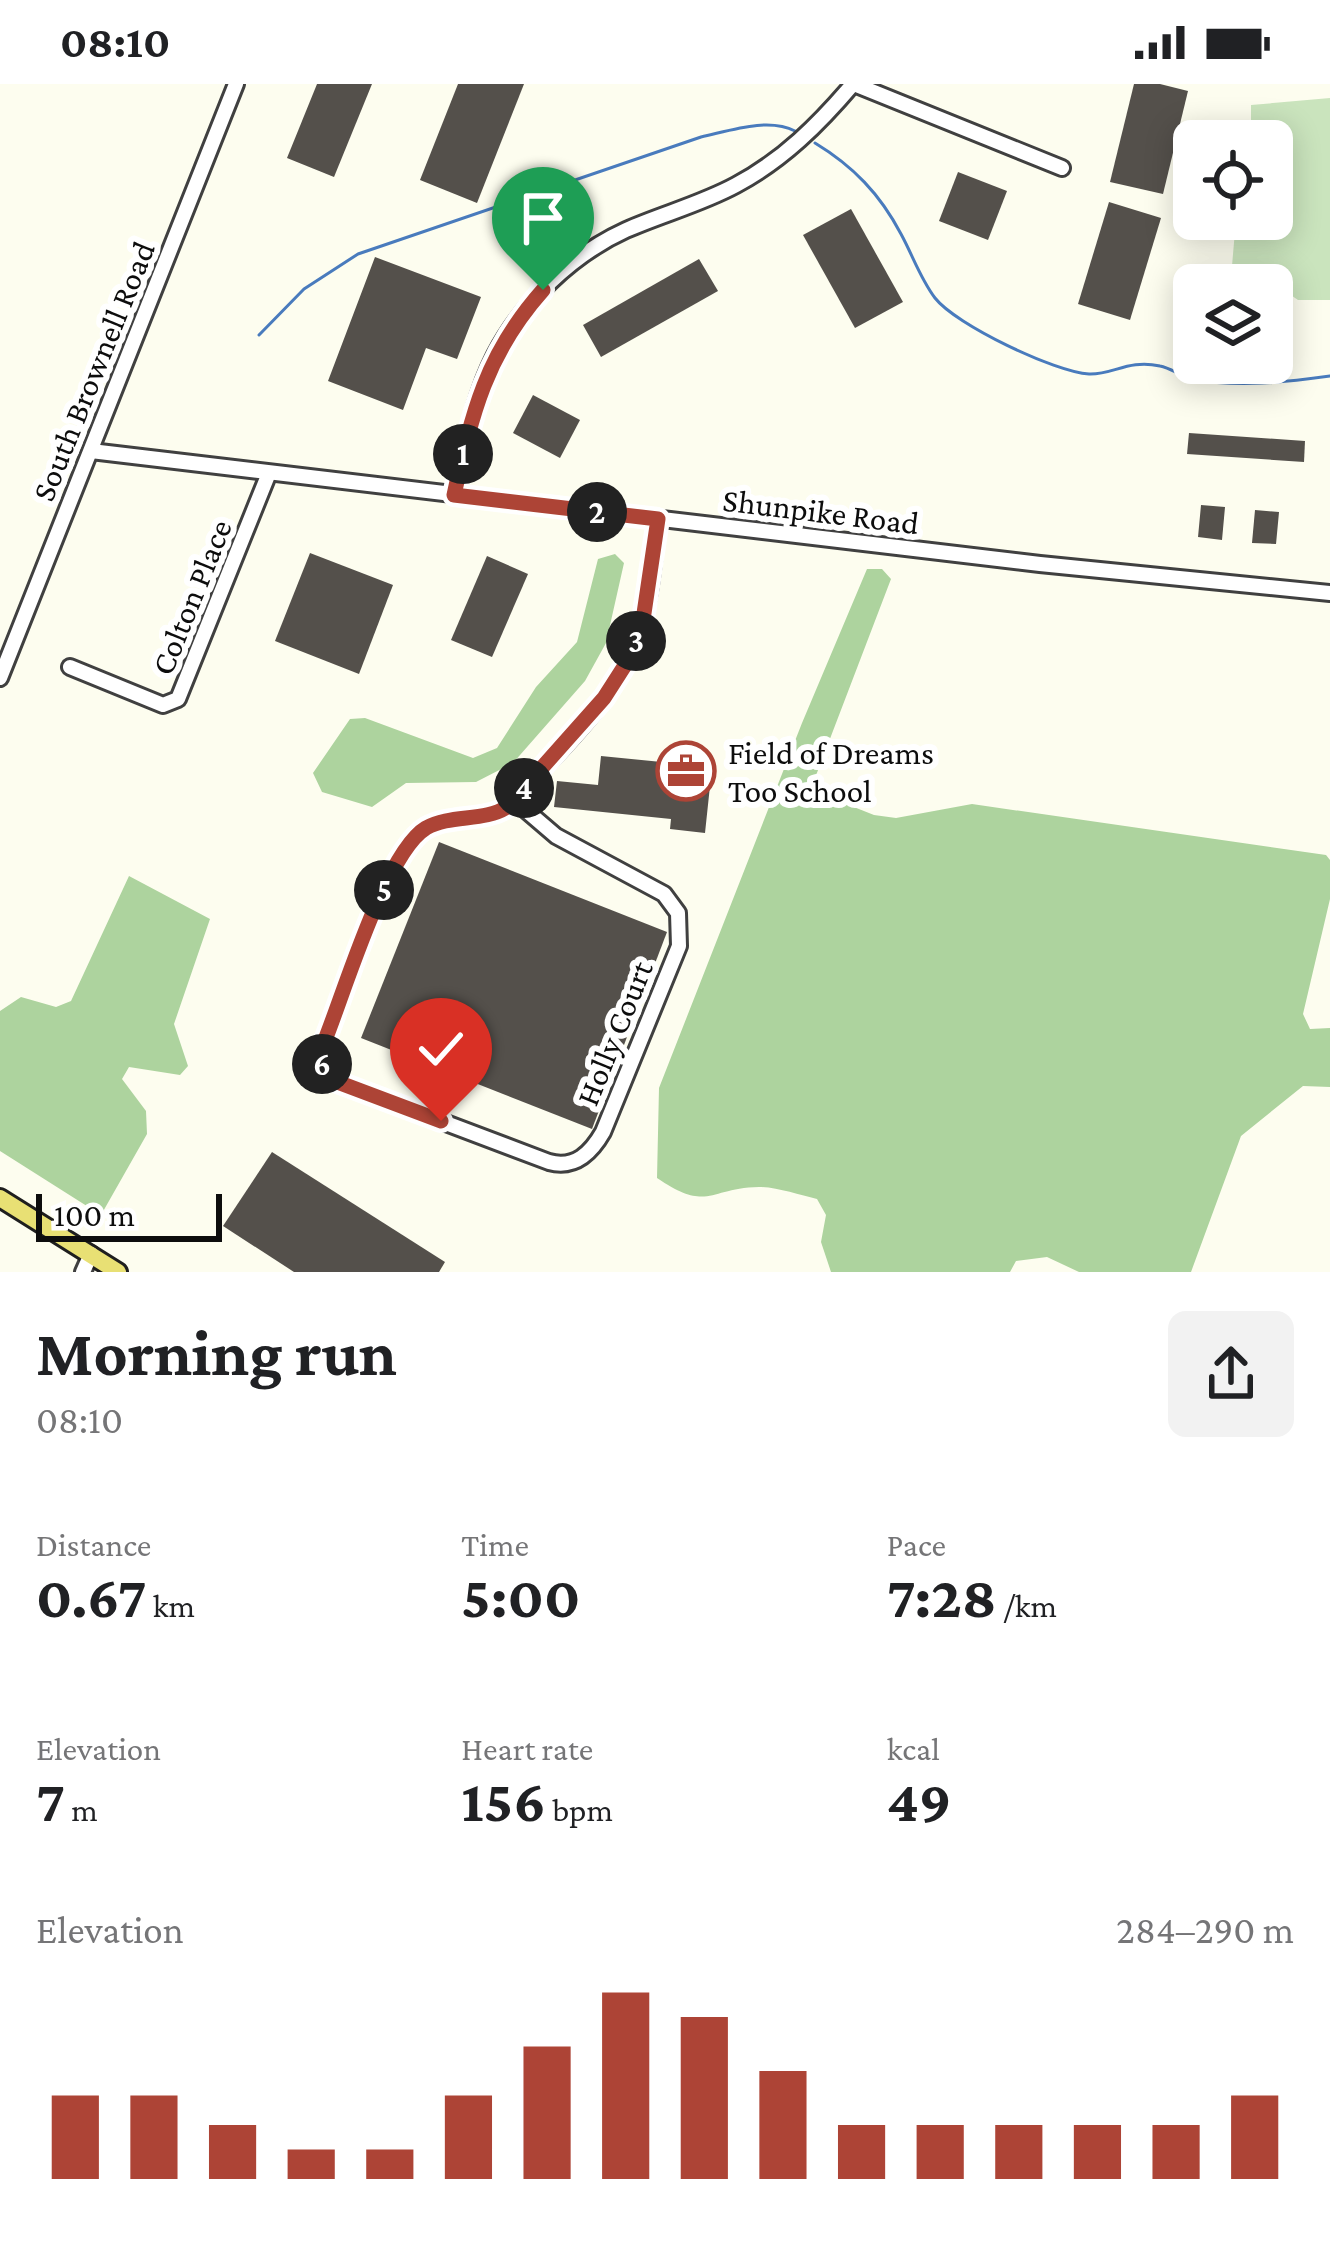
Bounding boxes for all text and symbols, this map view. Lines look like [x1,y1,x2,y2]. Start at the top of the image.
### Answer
text: 08:10 [60,17,170,67]
map controls [1173,120,1293,384]
button: locate [1173,120,1293,240]
pin [492,167,594,290]
icon: arrive [510,185,576,251]
street label: South Brownell Road [24,236,162,506]
button: layers [1173,264,1293,384]
pin: 1 [433,424,493,484]
text: 1 [457,435,469,472]
street label: Shunpike Road [721,481,921,541]
pin: 2 [567,482,627,542]
text: 2 [589,493,605,530]
street label: Colton Place [143,514,239,680]
pin: 3 [606,611,666,671]
text: 3 [628,622,644,659]
place label: Field of Dreams Too School [728,734,934,809]
office icon: Field of Dreams Too School [655,740,717,802]
pin: 4 [494,758,554,818]
text: 4 [515,769,533,806]
pin: 5 [354,860,414,920]
text: 5 [376,871,392,908]
street label: Holly Court [568,954,660,1111]
pin [390,998,492,1121]
icon: check [408,1016,474,1082]
pin: 6 [292,1034,352,1094]
text: 6 [313,1045,331,1082]
scale bar [36,1188,222,1241]
text: 100 m [54,1196,135,1233]
button: share [1168,1311,1294,1437]
text: Morning run [36,1316,397,1389]
text: 08:10 [36,1398,123,1441]
text: Distance [36,1526,151,1563]
text: Time [461,1526,529,1563]
text: Pace [887,1526,946,1563]
text: 0.67 [36,1563,147,1630]
text: 5:00 [461,1563,580,1630]
text: 7:28 [887,1563,997,1630]
text: km [147,1587,195,1624]
text: /km [997,1587,1057,1624]
text: Elevation [36,1730,161,1767]
text: Heart rate [461,1730,593,1767]
text: kcal [887,1730,940,1767]
text: 7 [36,1767,65,1834]
text: 156 [461,1767,546,1834]
text: 49 [887,1767,951,1834]
text: m [65,1791,98,1828]
text: bpm [546,1791,613,1828]
text: Elevation [36,1908,184,1951]
text: 284–290 m [1116,1908,1294,1951]

